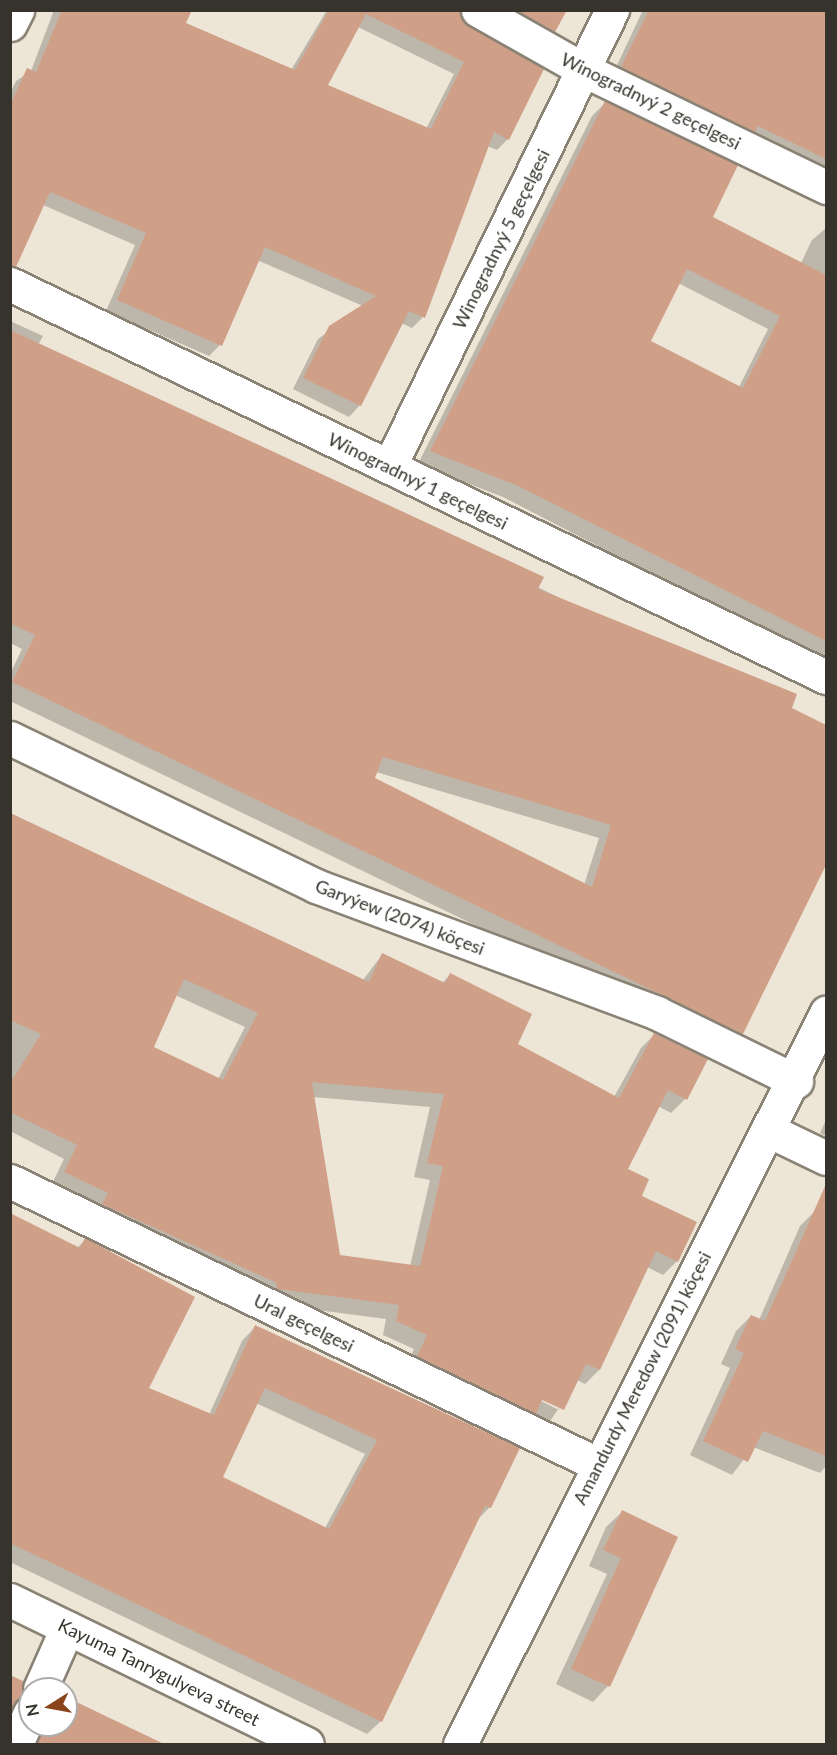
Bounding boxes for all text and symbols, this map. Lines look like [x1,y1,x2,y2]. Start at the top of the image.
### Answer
street label: Winogradnyý 2 geçelgesi [557,48,745,154]
street label: Winogradnyý 5 geçelgesi [448,145,554,333]
street label: Winogradnyý 1 geçelgesi [324,428,512,534]
street label: Garyýew (2074) köçesi [312,875,488,959]
street label: Amandurdy Meredow (2091) köçesi [568,1248,716,1508]
street label: Ural geçelgesi [250,1289,358,1357]
street label: Kayuma Tanrygulyeva street [55,1614,263,1730]
north arrow [18,1677,78,1737]
text: N [21,1702,42,1718]

